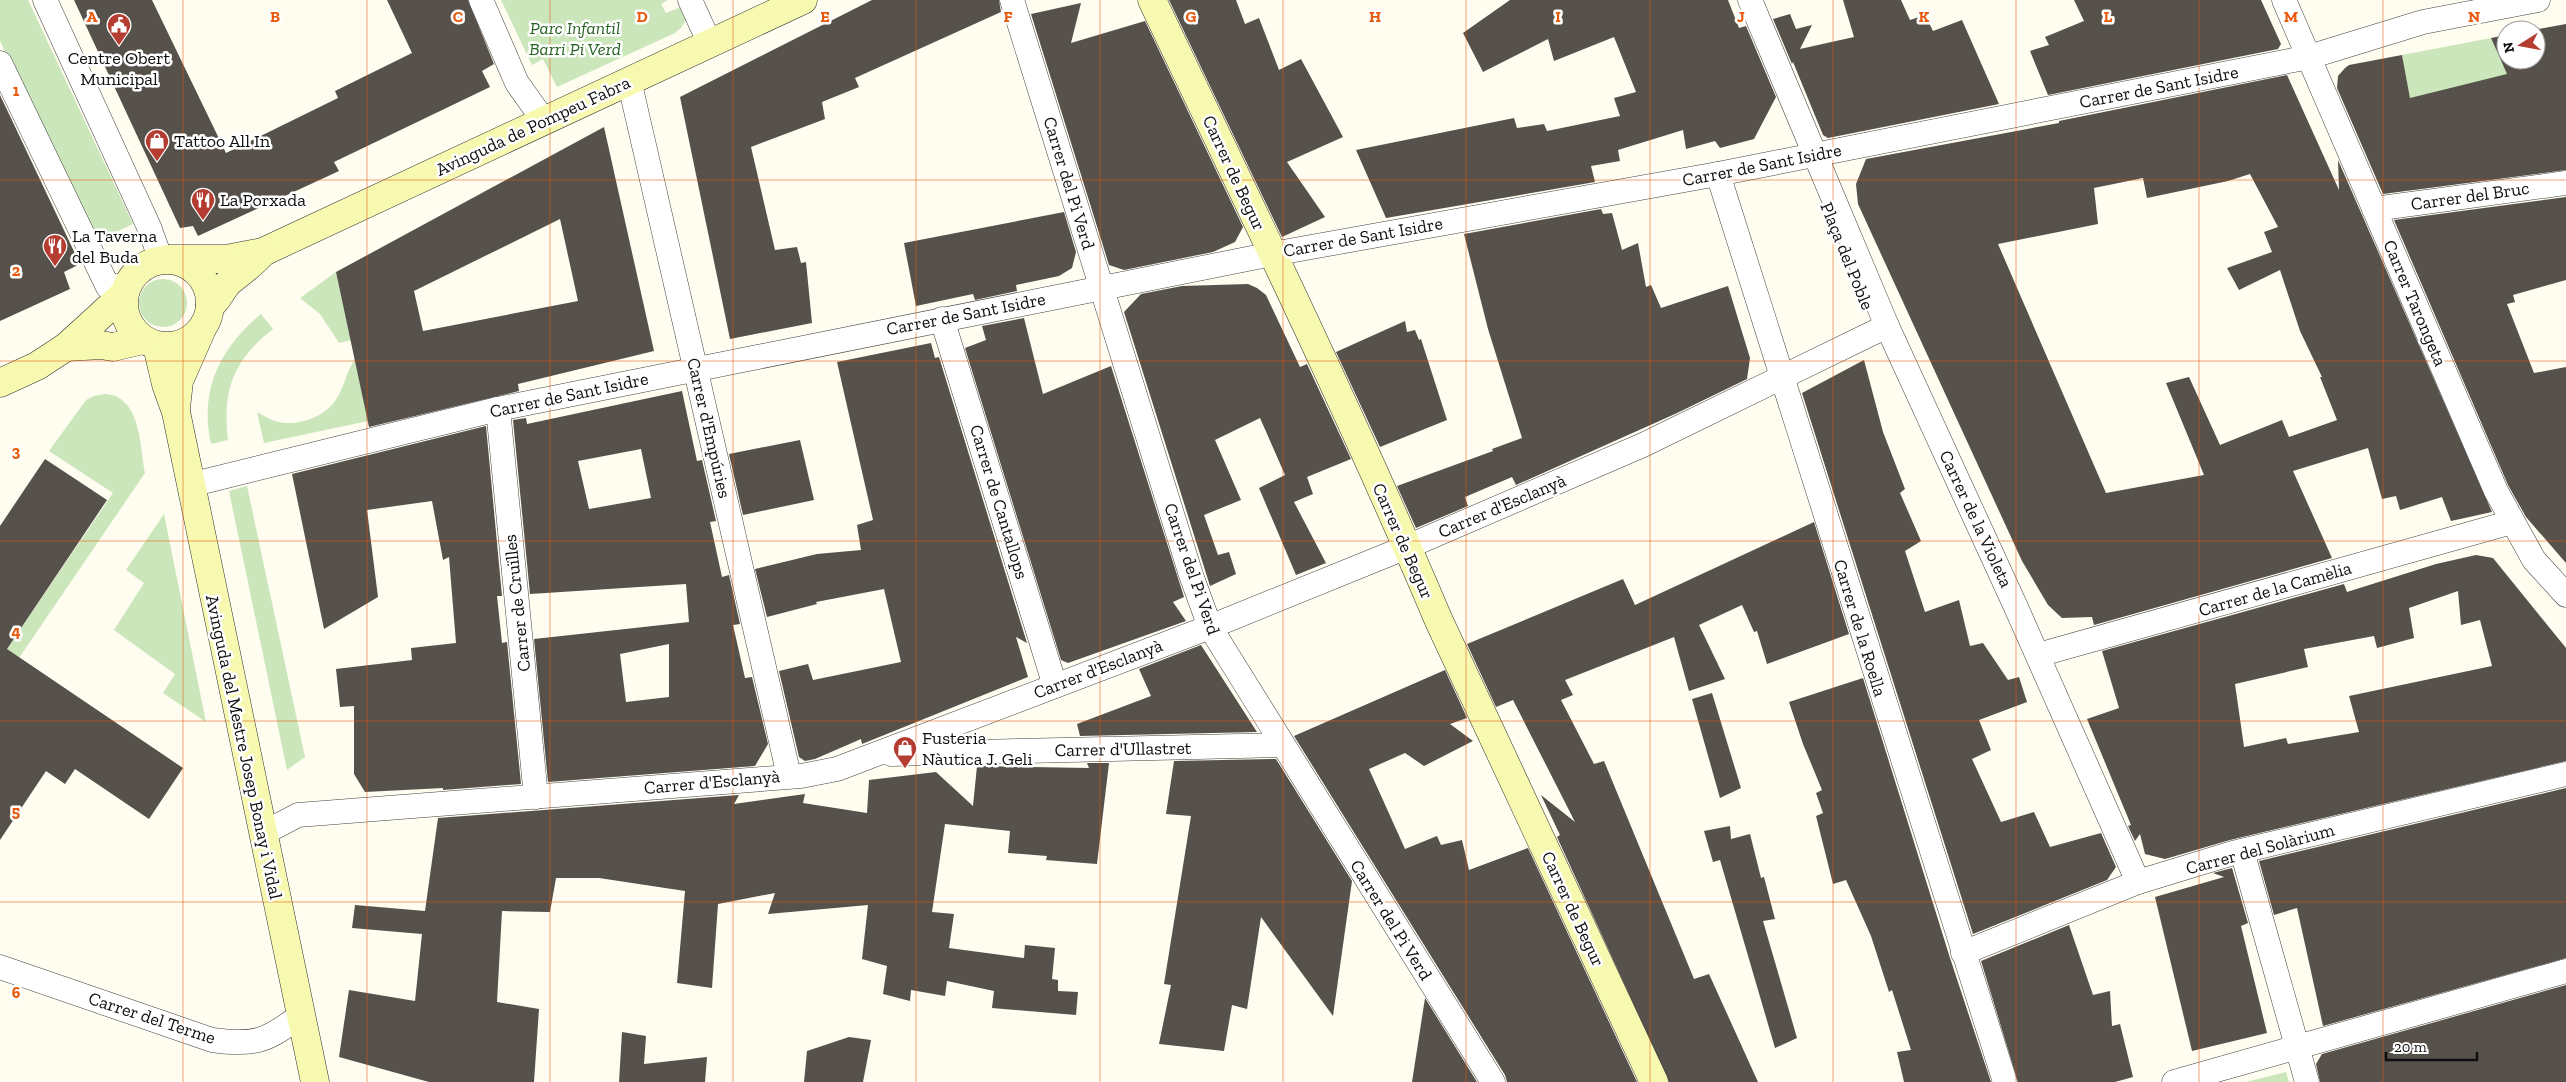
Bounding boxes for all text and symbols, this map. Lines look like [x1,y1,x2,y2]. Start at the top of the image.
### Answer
text: A [87,7,98,26]
text: B [270,7,280,26]
text: C [453,7,463,26]
text: D [636,7,648,26]
text: E [820,7,830,26]
text: F [1003,7,1013,26]
text: G [1186,7,1197,26]
text: H [1369,7,1381,26]
text: I [1555,7,1561,26]
text: J [1737,7,1745,26]
text: K [1919,7,1930,26]
text: L [2104,7,2113,26]
text: M [2284,7,2298,26]
text: N [2468,7,2480,26]
public building icon: Centre Obert Municipal [106,12,132,46]
park label: Parc Infantil Barri Pi Verd [529,17,621,60]
north arrow [2496,20,2546,70]
text: N [2499,40,2518,54]
place label: Centre Obert Municipal [68,47,171,90]
street label: Carrer de Sant Isidre [2078,61,2240,113]
street label: Avinguda de Pompeu Fabra [432,71,634,181]
text: 1 [13,81,20,100]
street label: Carrer de Begur [1198,112,1270,234]
street label: Carrer del Pi Verd [1038,114,1100,252]
shop icon: Tattoo All In [144,128,170,162]
place label: Tattoo All In [174,130,271,152]
street label: Carrer de Sant Isidre [1681,139,1843,191]
street label: Carrer del Bruc [2409,177,2531,215]
restaurant icon: La Porxada [190,187,216,221]
place label: La Porxada [220,189,306,211]
street label: Plaça del Poble [1815,199,1879,313]
street label: Carrer de Sant Isidre [1282,212,1444,262]
place label: La Taverna del Buda [72,225,157,268]
restaurant icon: La Taverna del Buda [42,233,68,267]
street label: Carrer Tarongeta [2378,237,2452,370]
text: 2 [12,261,21,280]
street label: Carrer de Sant Isidre [885,288,1047,340]
street label: Carrer d'Empúries [682,356,736,501]
street label: Carrer de Sant Isidre [488,367,650,423]
street label: Carrer de Cantallops [965,422,1033,582]
text: 3 [12,442,21,461]
street label: Carrer de la Violeta [1935,447,2018,591]
street label: Carrer d'Esclanyà [1435,469,1569,543]
street label: Carrer de Begur [1368,480,1438,602]
street label: Carrer del Pi Verd [1159,500,1225,638]
street label: Carrer de Cruïlles [499,533,535,673]
street label: Carrer de la Roella [1829,557,1891,699]
street label: Carrer de la Camèlia [2196,557,2354,621]
street label: Avinguda del Mestre Josep Bonay i Vidal [201,593,287,901]
text: 4 [11,622,21,641]
street label: Carrer d'Esclanyà [1030,634,1166,704]
place label: Fusteria Nàutica J. Geli [922,727,1032,770]
shop icon: Fusteria Nàutica J. Geli [892,735,918,769]
street label: Carrer d'Ullastret [1054,737,1192,761]
street label: Carrer d'Esclanyà [643,765,781,799]
text: 5 [12,802,20,821]
street label: Carrer del Solàrium [2183,818,2337,879]
street label: Carrer de Begur [1537,848,1609,970]
street label: Carrer del Pi Verd [1345,856,1437,984]
text: 6 [12,983,21,1002]
street label: Carrer del Terme [86,987,218,1049]
scale bar [2386,1030,2477,1062]
text: 20 m [2394,1038,2427,1056]

